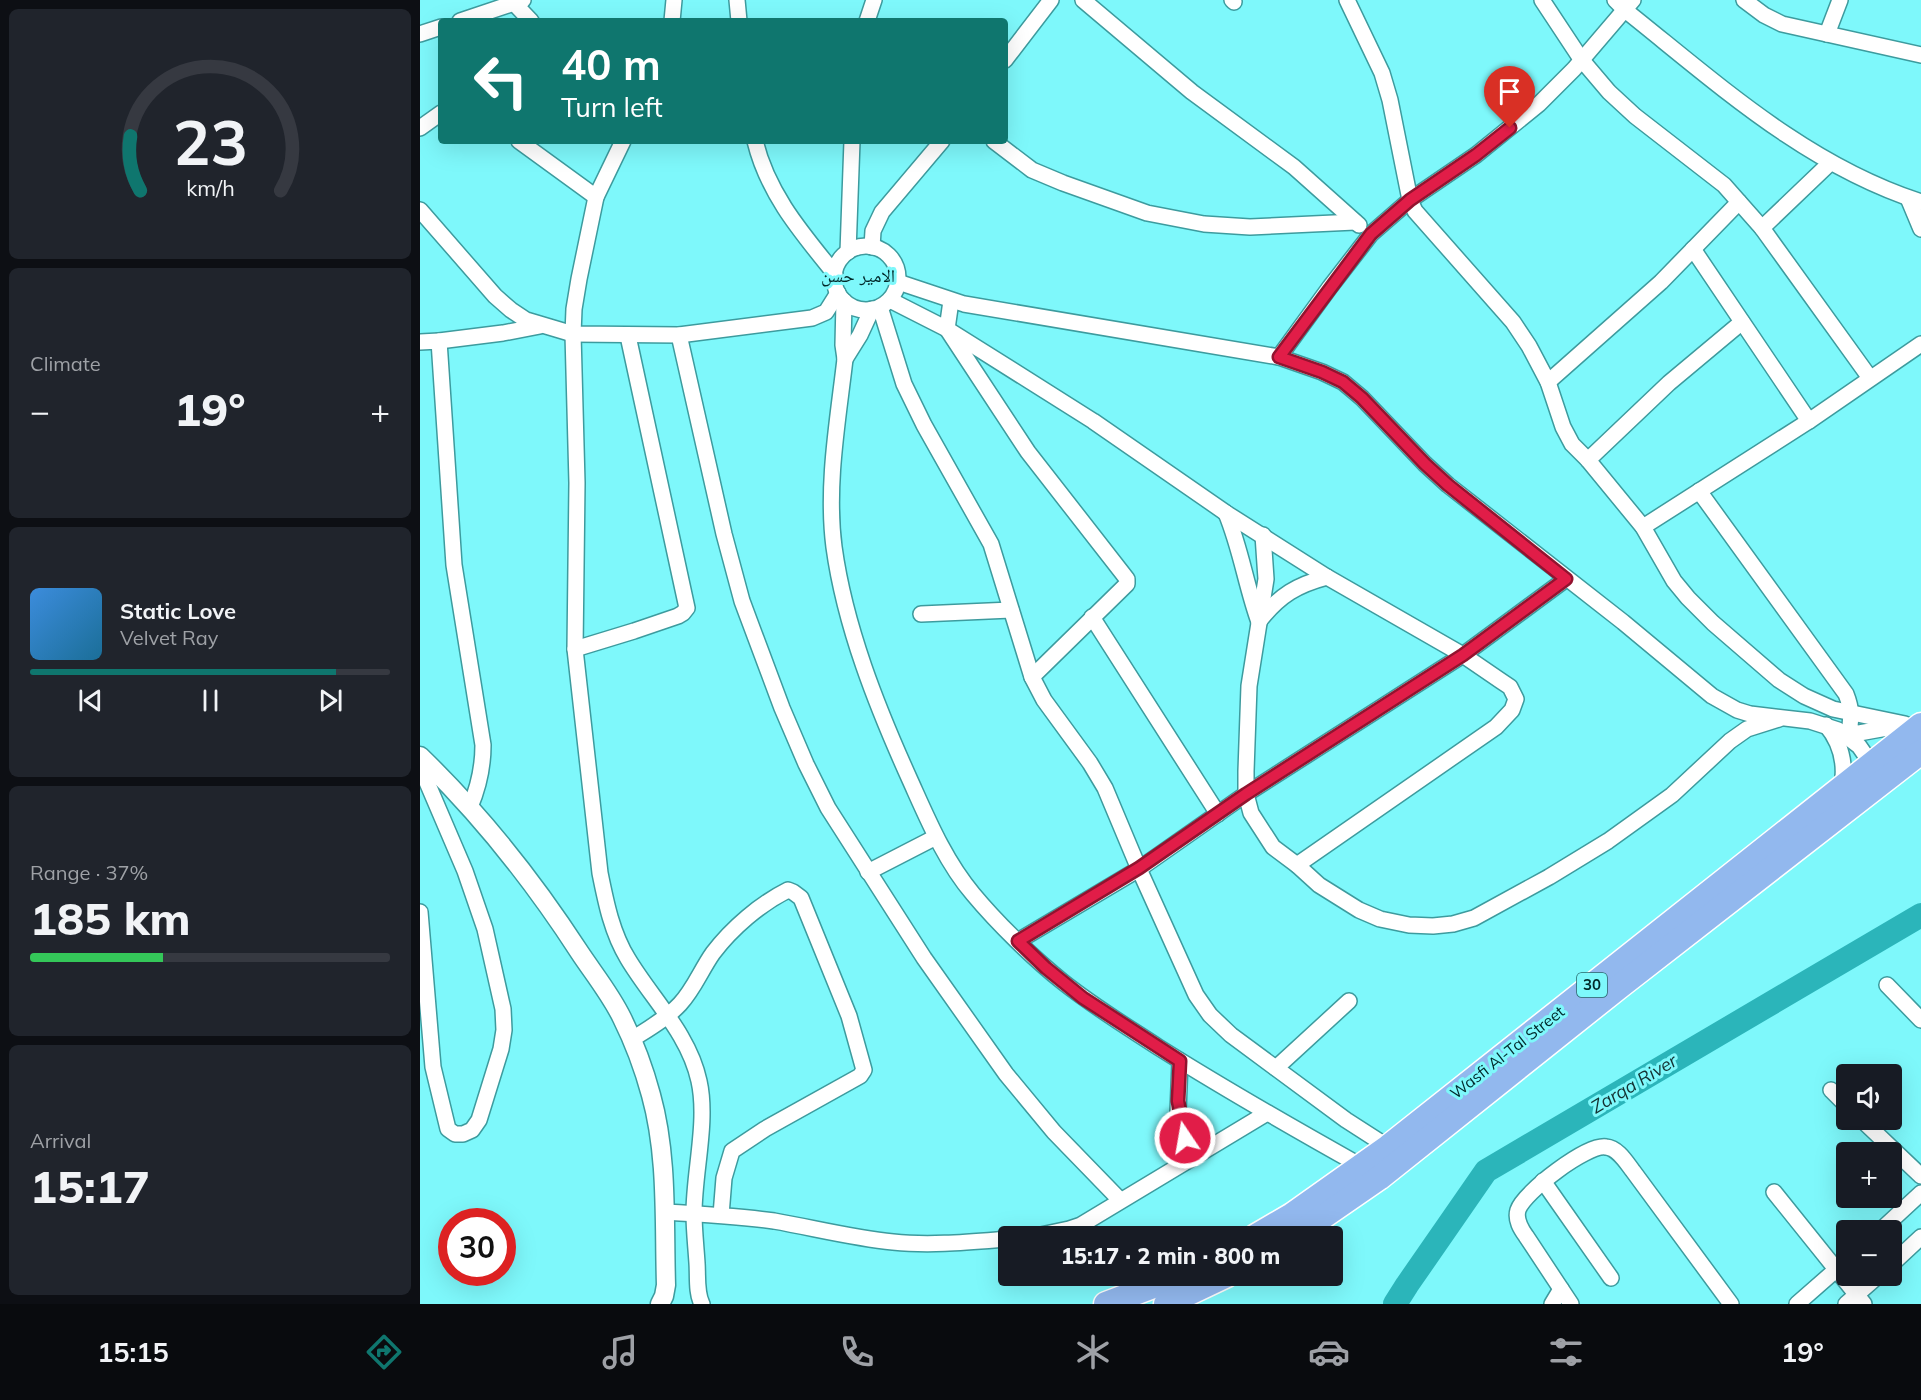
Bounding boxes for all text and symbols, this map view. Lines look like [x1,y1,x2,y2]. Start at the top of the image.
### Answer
text: 40 m [561,38,661,91]
icon: left [462,42,540,120]
pin [1484,66,1535,128]
icon: arrive [1493,75,1526,108]
text: Turn left [561,90,663,124]
text: 23 [173,102,247,181]
text: km/h [186,174,234,201]
district label: الامير حسن [821,264,895,287]
text: Climate [30,351,101,376]
text: 19° [174,381,246,437]
text: − [30,390,50,431]
text: + [370,390,390,431]
text: Static Love [120,597,236,625]
text: Velvet Ray [120,625,218,650]
icon: previous [74,684,107,717]
icon: pause [194,684,227,717]
icon: next [314,684,347,717]
text: Range · 37% [30,860,148,885]
text: 185 km [30,890,191,946]
road number: 30 [1577,973,1607,997]
street label: Wasfi Al-Tal Street [1446,1001,1569,1103]
water label: Zarqa River [1586,1048,1682,1118]
map controls [1836,1064,1902,1286]
button: sound [1836,1064,1902,1130]
position arrow [1153,1106,1217,1170]
text: Arrival [30,1128,91,1153]
button: + [1836,1142,1902,1208]
text: 15:17 [30,1158,150,1214]
speed limit sign: 30 [438,1208,516,1286]
button: − [1836,1220,1902,1286]
text: 15:17 · 2 min · 800 m [1061,1242,1280,1270]
icon: directions [363,1331,405,1373]
icon: music [599,1331,641,1373]
icon: phone [836,1331,878,1373]
icon: climate [1072,1331,1114,1373]
icon: car [1308,1331,1350,1373]
icon: filters [1545,1331,1587,1373]
text: 15:15 [97,1335,169,1369]
text: 19° [1781,1335,1824,1369]

